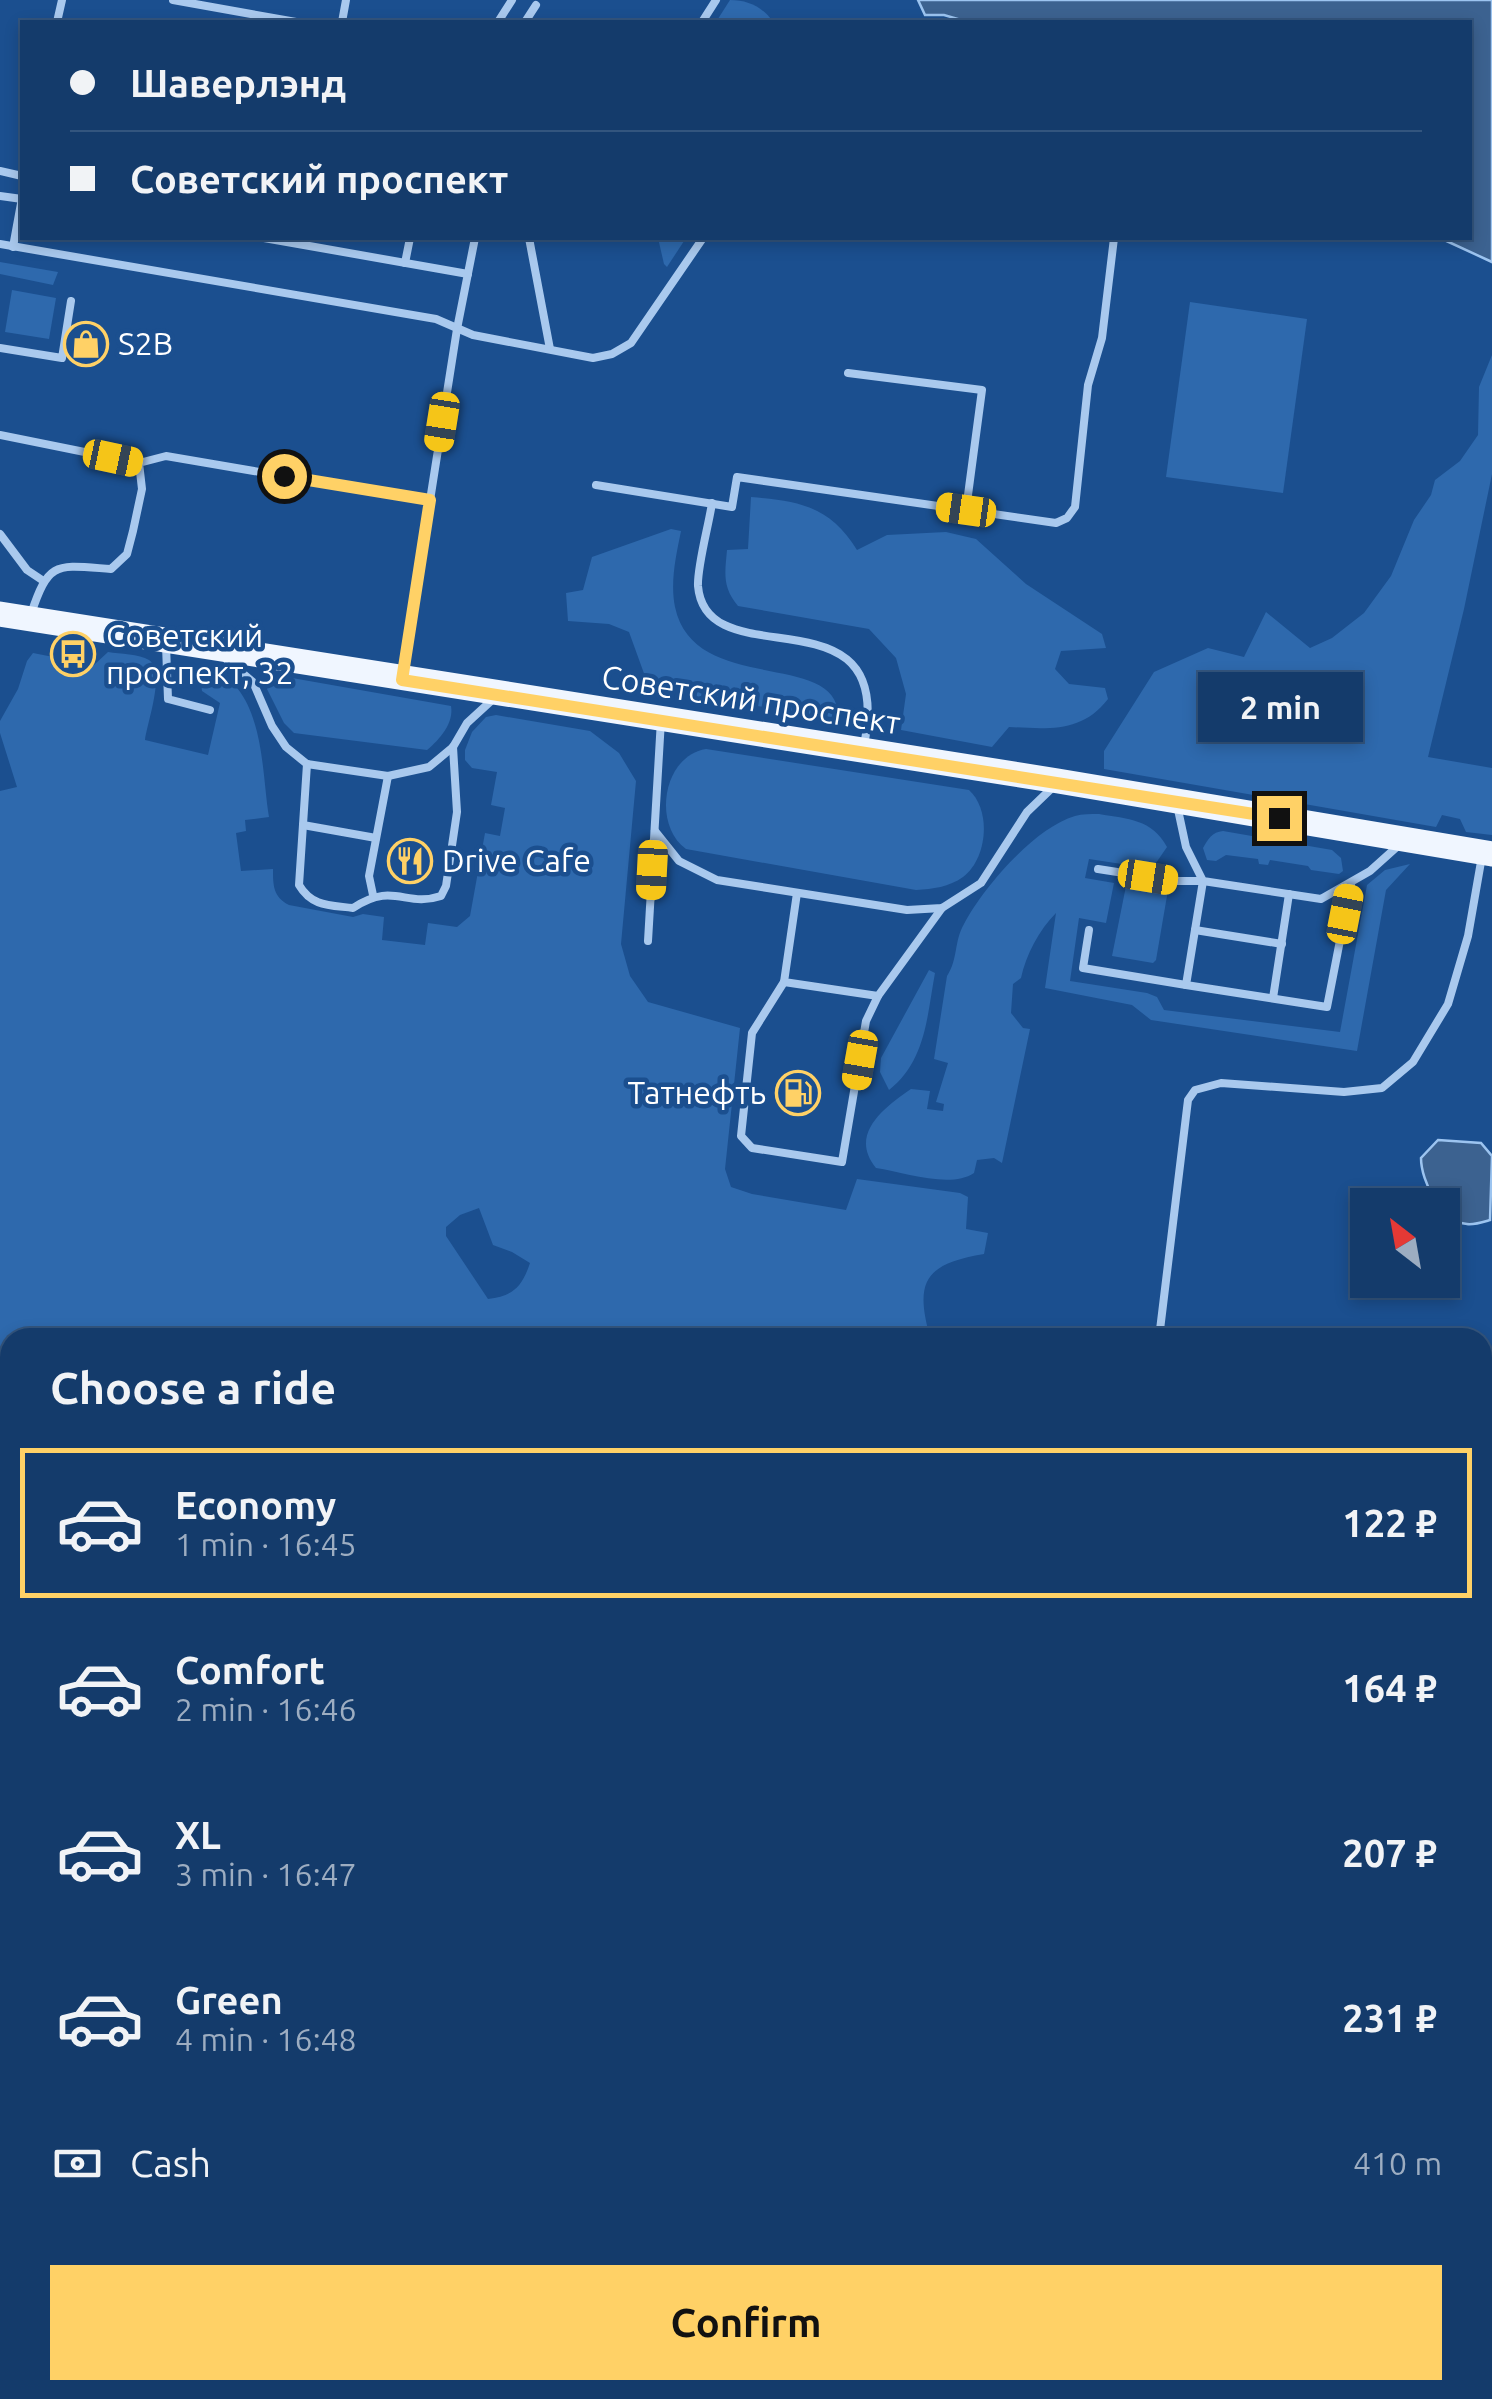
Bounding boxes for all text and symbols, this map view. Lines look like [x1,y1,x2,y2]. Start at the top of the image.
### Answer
text: Шаверлэнд [130,62,346,104]
text: Советский проспект [130,158,508,200]
shop icon: S2B [63,321,109,367]
place label: S2B [118,325,173,361]
car [422,390,462,454]
car [81,437,145,479]
route start [262,454,307,499]
car [934,491,998,529]
place label: Советский проспект, 32 [106,617,294,690]
bus stop icon: Советский проспект, 32 [50,631,96,677]
street label: Советский проспект [599,658,903,740]
callout: 2 min [1196,673,1362,743]
text: 2 min [1240,689,1321,725]
route end [1257,796,1302,841]
restaurant icon: Drive Cafe [387,838,433,884]
car [635,839,669,901]
place label: Drive Cafe [442,842,591,878]
car [1116,857,1180,897]
car [1325,882,1365,946]
car [840,1028,880,1092]
fuel station icon: Татнефть [775,1070,821,1116]
place label: Татнефть [627,1074,766,1110]
north arrow [1350,1188,1460,1298]
map controls [1350,1188,1460,1298]
text: Choose a ride [50,1362,336,1413]
icon: car [55,1478,145,1568]
text: Economy [175,1484,336,1526]
text: 122 ₽ [1342,1502,1437,1544]
text: 1 min · 16:45 [175,1526,357,1562]
icon: car [55,1643,145,1733]
text: Comfort [175,1649,325,1691]
text: 164 ₽ [1342,1667,1437,1709]
text: 2 min · 16:46 [175,1691,357,1727]
icon: car [55,1808,145,1898]
text: XL [175,1814,221,1856]
text: 207 ₽ [1342,1832,1437,1874]
text: 3 min · 16:47 [175,1856,357,1892]
icon: car [55,1973,145,2063]
text: Green [175,1979,283,2021]
text: 231 ₽ [1342,1997,1437,2039]
text: 4 min · 16:48 [175,2021,357,2057]
icon: cash [50,2136,105,2191]
text: Cash [130,2142,211,2184]
text: 410 m [1353,2145,1442,2181]
button: Confirm [50,2265,1442,2380]

